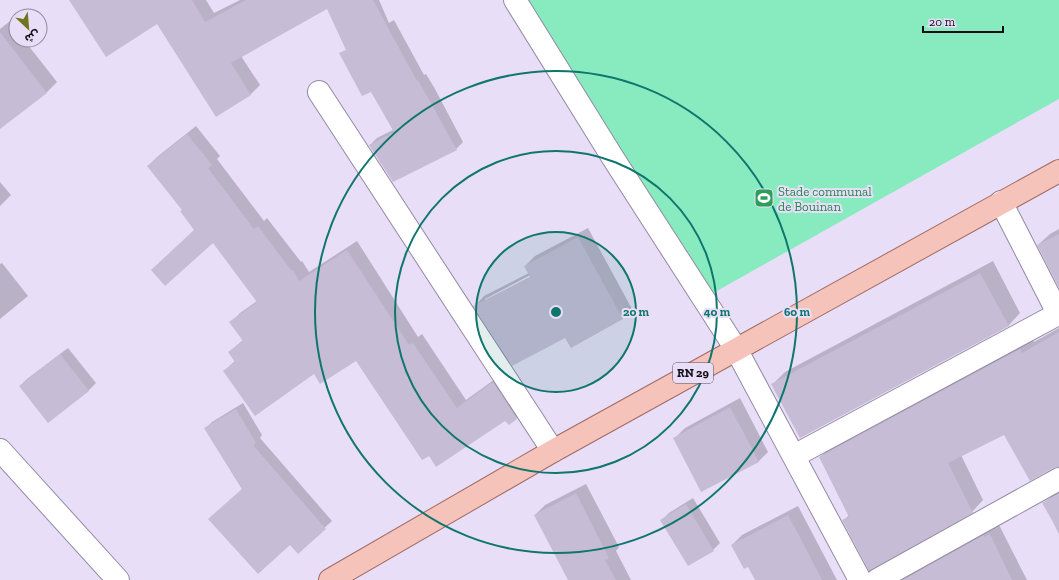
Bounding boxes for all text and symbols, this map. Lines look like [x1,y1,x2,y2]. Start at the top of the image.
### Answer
north arrow [8,8,48,48]
scale bar [923,8,1003,34]
text: 20 m [929,15,956,29]
text: ش [23,27,42,46]
place label: Stade communal de Bouinan [778,184,872,214]
sports icon: Stade communal de Bouinan [753,187,775,209]
centre of rings [549,305,563,319]
text: 20 m [623,305,650,319]
text: 40 m [704,305,731,319]
text: 60 m [784,305,811,319]
road number: RN 29 [673,363,713,383]

